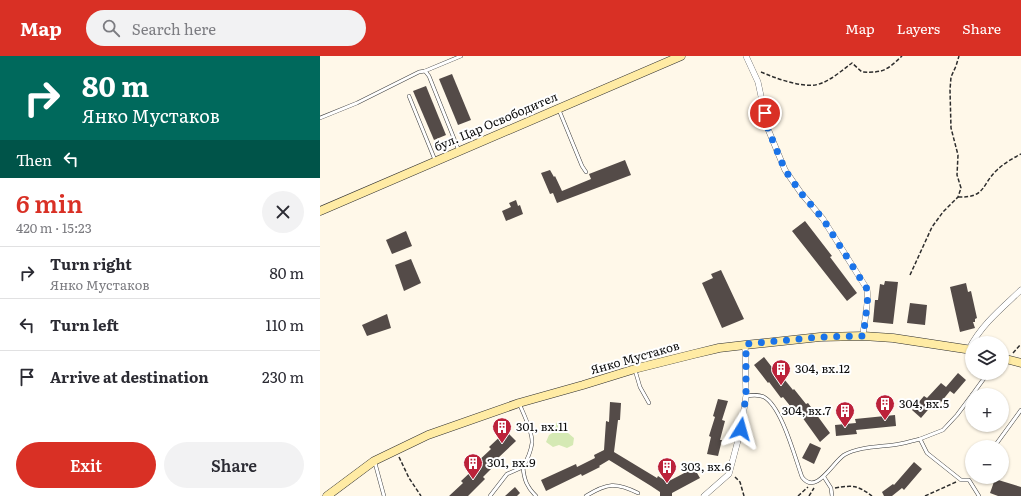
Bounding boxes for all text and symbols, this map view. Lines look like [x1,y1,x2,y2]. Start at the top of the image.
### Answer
search box [86,10,366,46]
text: Map [20,14,62,42]
icon: search [100,17,122,39]
text: Search here [132,17,216,40]
text: Map [845,18,875,38]
text: Layers [897,18,940,38]
text: Share [962,18,1001,38]
text: 80 m [82,64,149,106]
icon: right [16,72,68,124]
street label: бул. Цар Освободител [431,87,560,155]
pin [748,96,782,130]
text: Янко Мустаков [82,102,220,129]
icon: arrive [754,102,776,124]
text: Then [16,148,52,171]
icon: left [60,148,82,170]
text: 6 min [16,185,83,220]
button: close [262,191,304,233]
text: 420 m · 15:23 [16,218,92,237]
text: Turn right [50,252,132,275]
text: 80 m [270,261,304,284]
icon: right [16,262,38,284]
text: Янко Мустаков [50,275,150,294]
text: Turn left [50,313,119,336]
text: 110 m [266,313,304,336]
icon: left [16,314,38,336]
street label: Янко Мустаков [588,336,682,378]
map controls [965,336,1009,484]
button: layers [965,336,1009,380]
building icon: 304, вх.12 [770,358,792,386]
place label: 304, вх.12 [795,359,850,377]
text: Arrive at destination [50,365,209,388]
text: 230 m [262,365,304,388]
icon: arrive [16,366,38,388]
button: + [965,388,1009,432]
building icon: 304, вх.5 [874,393,896,421]
place label: 304, вх.5 [899,394,949,412]
building icon: 304, вх.7 [834,400,856,428]
place label: 304, вх.7 [782,401,831,419]
position arrow [720,408,762,450]
building icon: 301, вх.11 [491,416,513,444]
place label: 301, вх.11 [516,417,568,435]
button: − [965,440,1009,484]
button: Exit [16,442,156,488]
button: Share [164,442,304,488]
building icon: 301, вх.9 [462,452,484,480]
place label: 301, вх.9 [487,453,535,471]
building icon: 303, вх.6 [656,456,678,484]
place label: 303, вх.6 [681,457,732,475]

